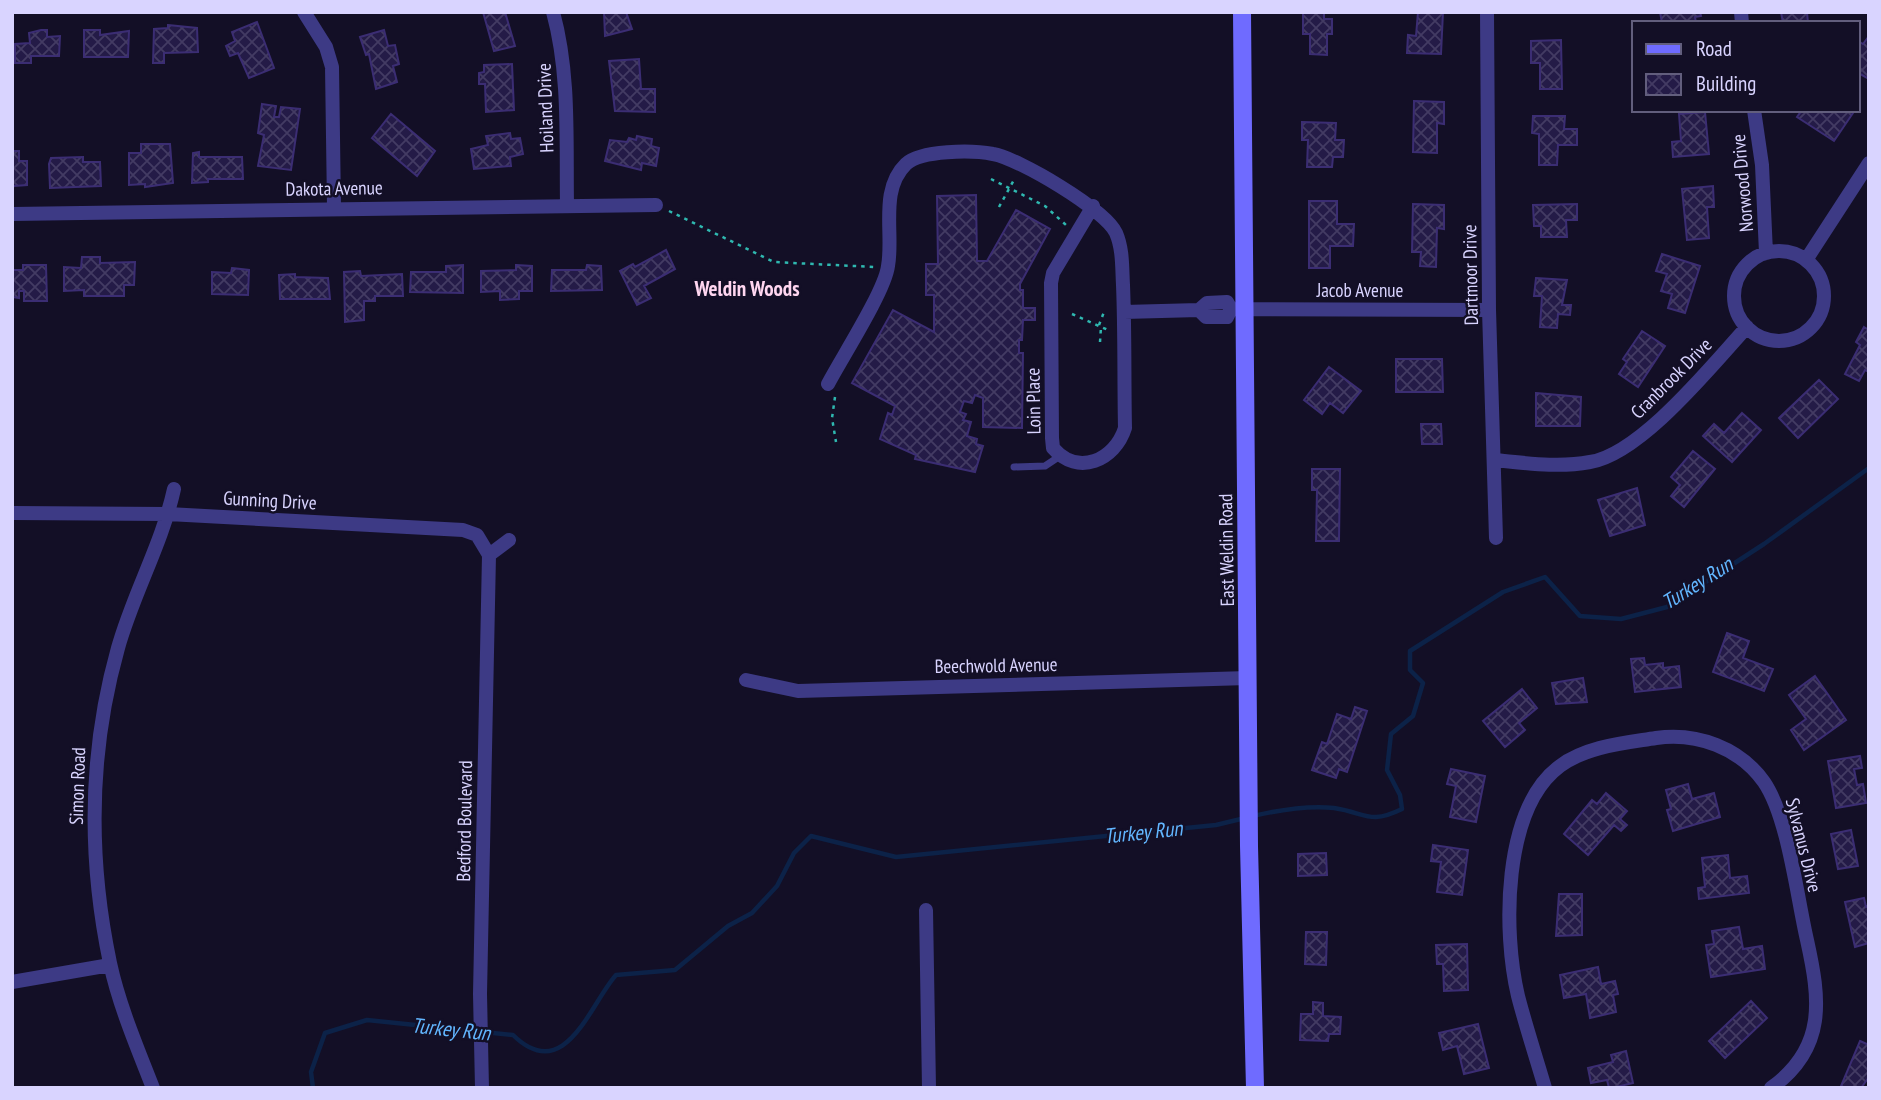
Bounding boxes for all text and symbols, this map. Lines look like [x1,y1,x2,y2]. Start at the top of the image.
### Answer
legend [1632,21,1860,112]
text: Road [1696,35,1732,62]
street label: Hoiland Drive [531,63,559,153]
text: Building [1696,70,1756,97]
street label: Norwood Drive [1726,133,1758,233]
street label: Dakota Avenue [285,175,383,201]
street label: Dartmoor Drive [1457,224,1483,326]
district label: Weldin Woods [693,275,800,302]
street label: Jacob Avenue [1316,278,1403,302]
street label: Cranbrook Drive [1625,332,1717,424]
street label: Loin Place [1020,367,1046,435]
street label: Gunning Drive [223,486,317,514]
street label: East Weldin Road [1213,493,1239,607]
water label: Turkey Run [1656,550,1739,615]
street label: Beechwold Avenue [934,652,1058,678]
street label: Simon Road [64,747,90,825]
street label: Bedford Boulevard [451,760,477,882]
street label: Sylvanus Drive [1781,795,1827,895]
water label: Turkey Run [1102,814,1185,850]
water label: Turkey Run [410,1011,493,1047]

